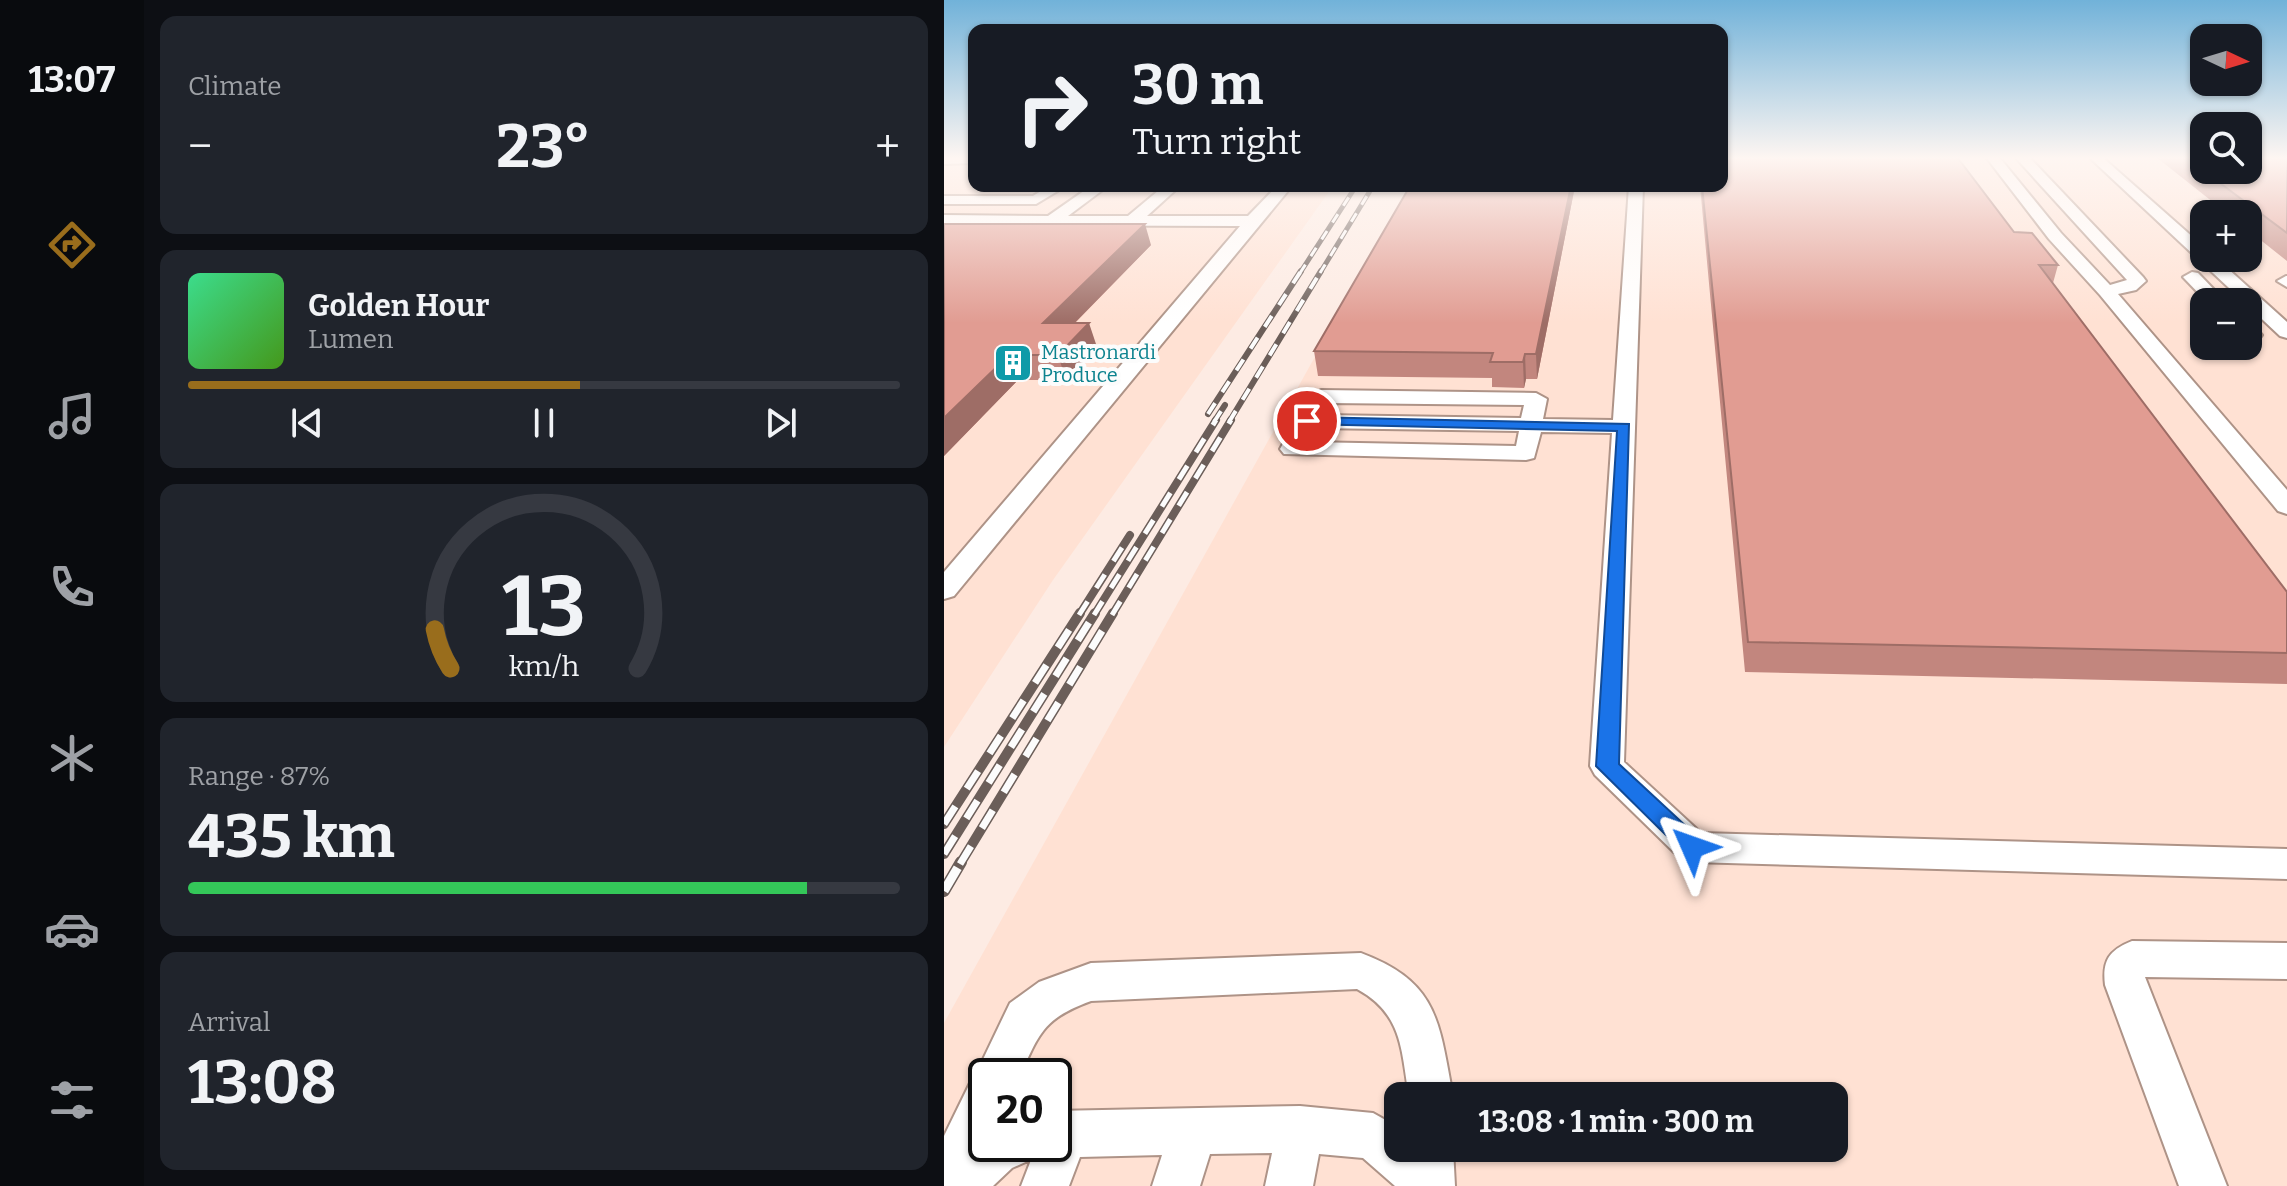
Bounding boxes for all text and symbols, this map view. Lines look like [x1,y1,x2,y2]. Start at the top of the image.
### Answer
north arrow [2190,24,2262,96]
map controls [2190,24,2262,360]
text: 30 m [1132,52,1263,119]
icon: right [1000,56,1104,160]
text: 13:07 [29,58,115,102]
text: Climate [188,71,282,102]
text: 23° [496,111,591,183]
button: search [2190,112,2262,184]
text: − [188,120,212,173]
text: + [875,120,900,173]
text: Turn right [1132,120,1301,164]
button: + [2190,200,2262,272]
icon: directions [44,217,100,273]
text: Golden Hour [308,288,489,324]
button: − [2190,288,2262,360]
text: Lumen [308,324,394,355]
place label: Mastronardi Produce [1041,340,1156,387]
building icon: Mastronardi Produce [992,342,1034,384]
pin [1273,387,1341,455]
icon: music [44,388,100,444]
icon: arrive [1285,399,1329,443]
icon: previous [285,401,329,445]
icon: pause [522,401,566,445]
icon: next [759,401,803,445]
text: 13 [502,557,586,657]
icon: phone [44,559,100,615]
text: km/h [509,649,580,684]
icon: climate [44,730,100,786]
text: Range · 87% [188,761,330,792]
text: 435 km [188,801,395,873]
position arrow [1650,805,1734,889]
icon: car [44,901,100,957]
text: Arrival [188,1007,270,1038]
text: 13:08 [188,1047,337,1119]
speed limit sign: 20 [968,1058,1072,1162]
icon: filters [44,1072,100,1128]
text: 13:08 · 1 min · 300 m [1478,1104,1754,1140]

